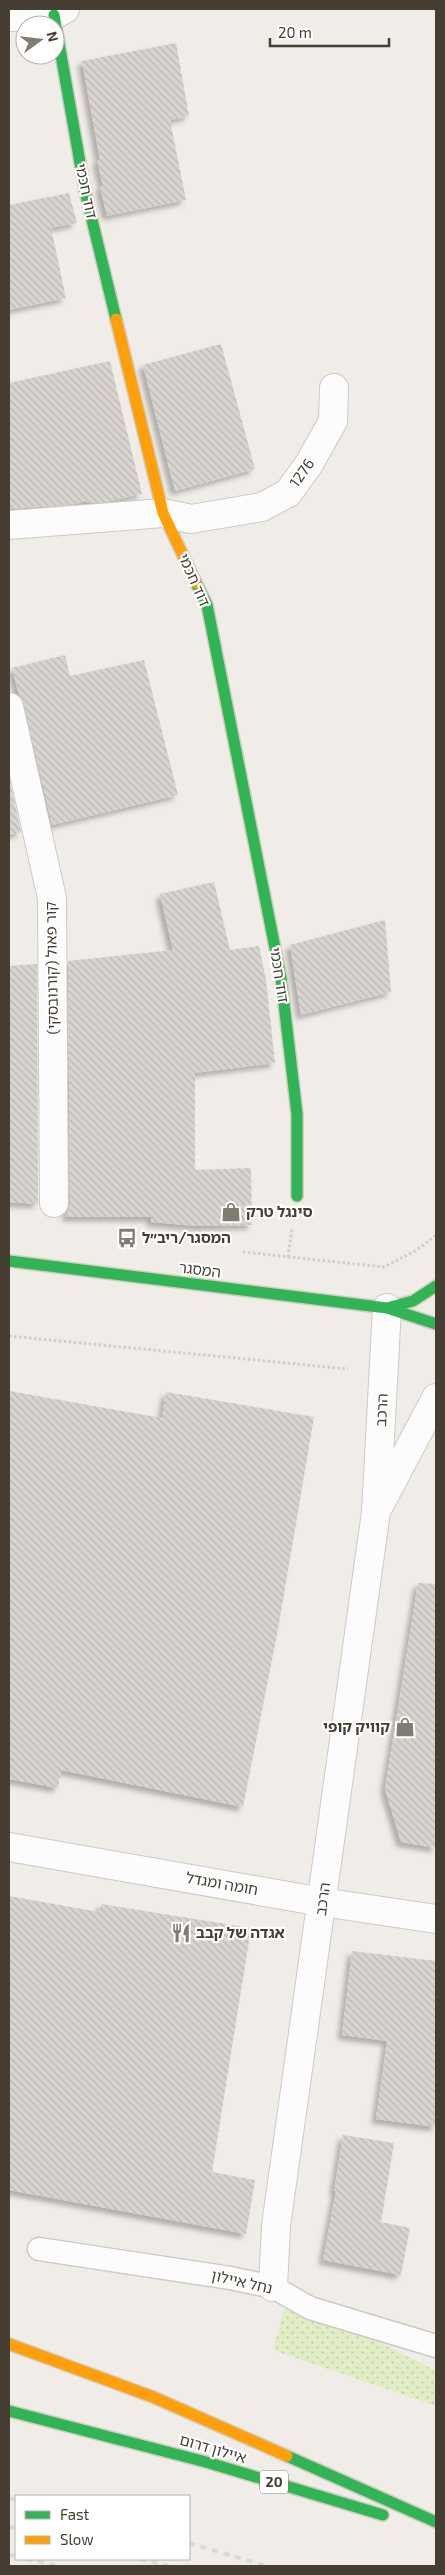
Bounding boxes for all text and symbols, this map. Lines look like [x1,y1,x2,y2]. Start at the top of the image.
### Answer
north arrow [15,15,65,65]
scale bar [270,15,389,47]
text: 20 m [278,23,312,41]
text: N [44,29,63,44]
street label: דוד חכמי [72,162,102,220]
street label: 1276 [285,455,317,490]
street label: דוד חכמי [175,550,214,609]
street label: קור פאול (קורנובסקי) [41,901,61,1035]
street label: דוד חכמי [267,946,293,1004]
shop icon: סינגל טרק [220,1201,242,1223]
place label: סינגל טרק [246,1202,313,1220]
bus stop icon: המסגר/ריב״ל [116,1227,138,1249]
place label: המסגר/ריב״ל [142,1228,231,1246]
street label: המסגר [178,1258,222,1281]
street label: הרכב [371,1393,391,1427]
shop icon: קוויק קופי [394,1716,416,1738]
place label: קוויק קופי [323,1717,390,1735]
street label: חומה ומגדל [185,1868,260,1898]
street label: הרכב [311,1881,333,1917]
restaurant icon: אגדה של קבב [170,1922,192,1944]
place label: אגדה של קבב [196,1923,285,1941]
street label: נחל איילון [210,2265,275,2297]
street label: איילון דרום [178,2430,249,2466]
road number: 20 [260,2470,288,2494]
legend [15,2495,190,2560]
text: Fast [60,2505,90,2523]
text: Slow [60,2530,94,2548]

